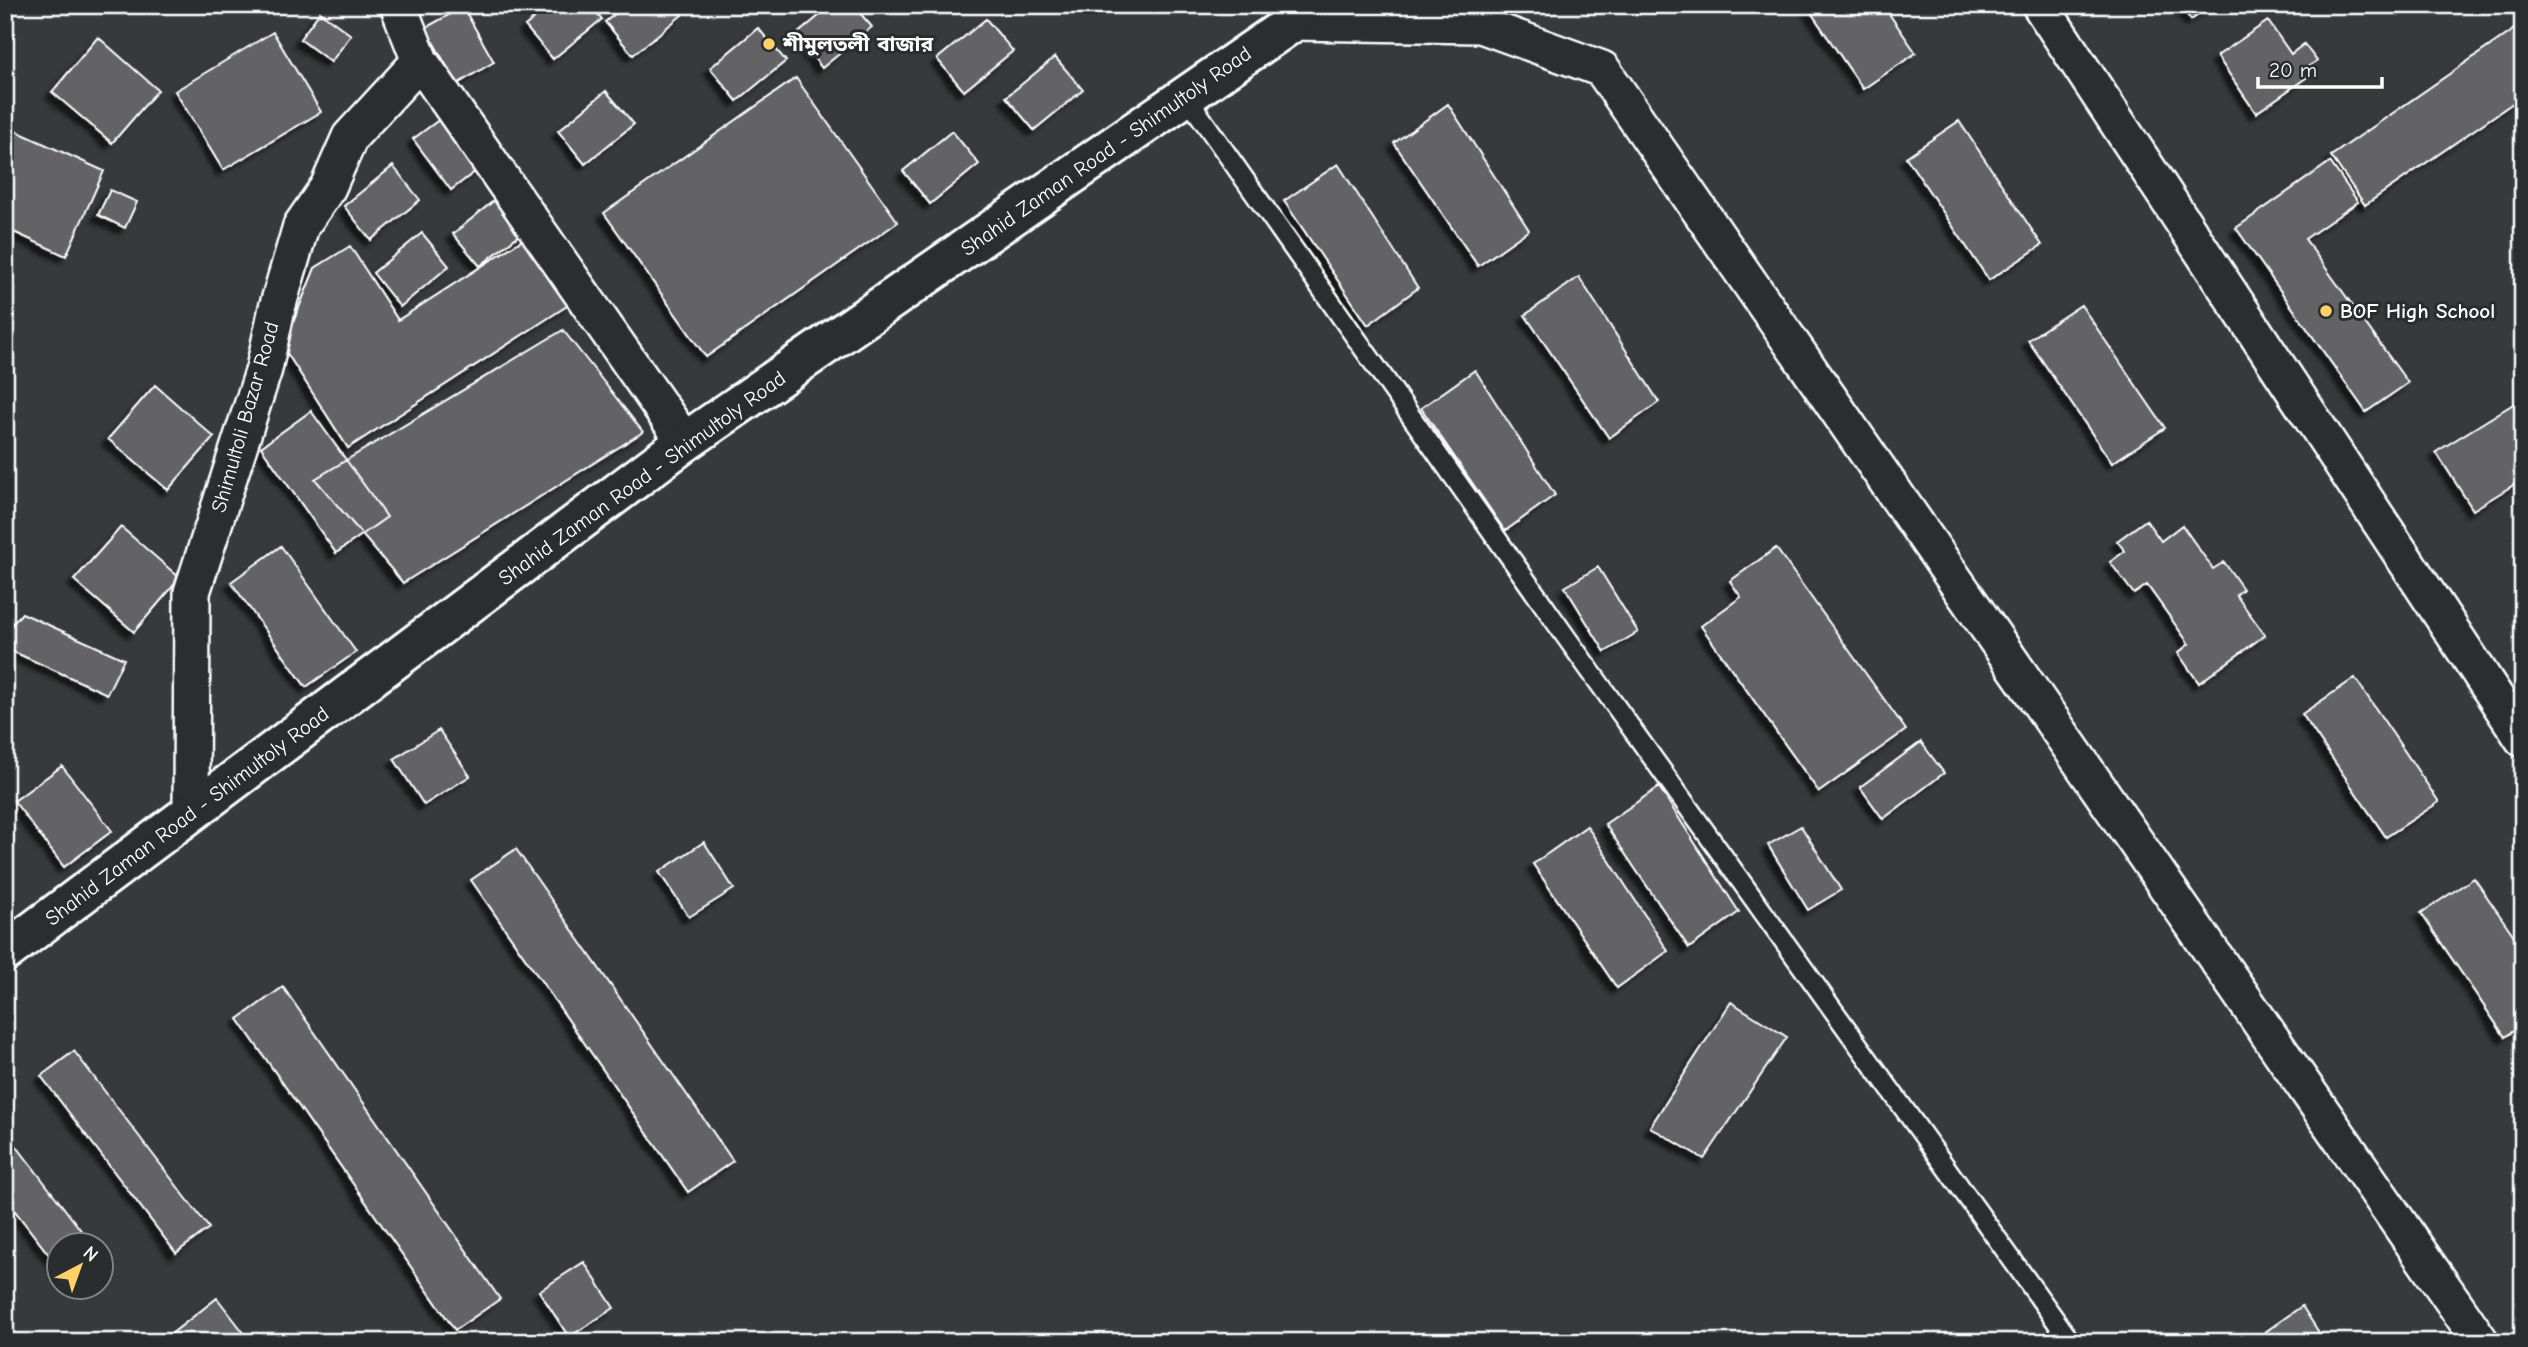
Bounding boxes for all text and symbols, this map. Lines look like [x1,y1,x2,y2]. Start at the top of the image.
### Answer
place label: শীমুলতলী বাজার [782,32,933,56]
marker: শীমুলতলী বাজার [761,36,777,52]
street label: Shahid Zaman Road - Shimultoly Road [956,41,1256,261]
scale bar [2258,46,2383,90]
text: 20 m [2269,58,2317,82]
place label: BOF High School [2340,299,2495,323]
marker: BOF High School [2318,303,2334,319]
street label: Shimultoli Bazar Road [206,319,284,515]
street label: Shahid Zaman Road - Shimultoly Road [494,366,790,590]
street label: Shahid Zaman Road - Shimultoly Road [41,701,333,931]
north arrow [46,1232,116,1302]
text: N [79,1242,102,1266]

